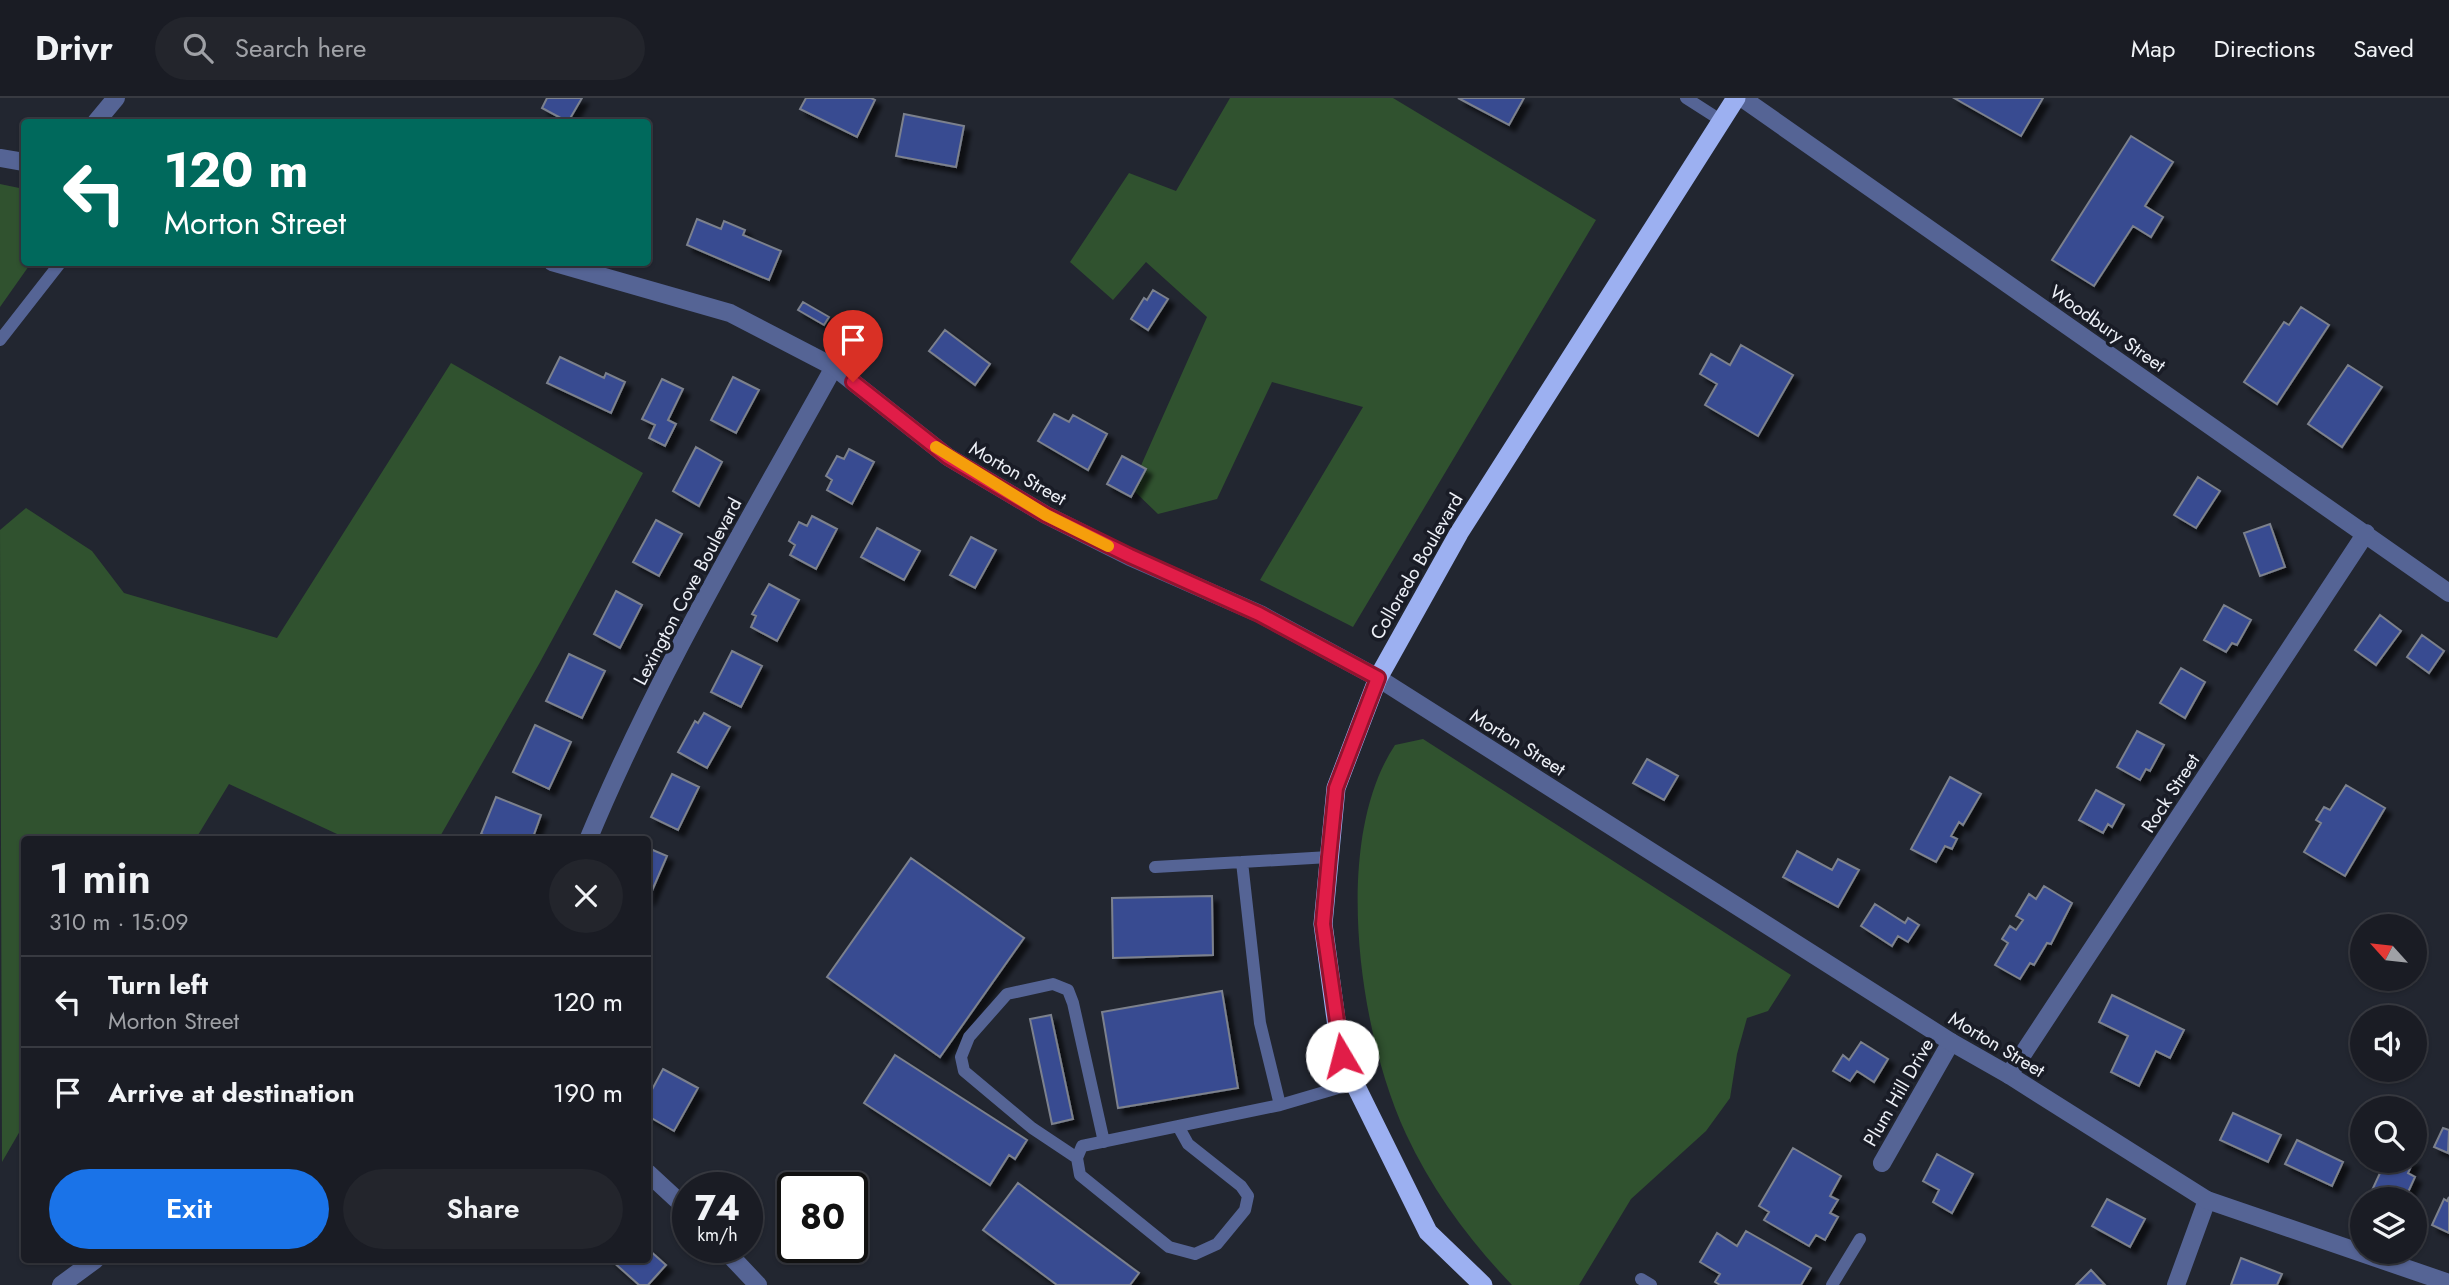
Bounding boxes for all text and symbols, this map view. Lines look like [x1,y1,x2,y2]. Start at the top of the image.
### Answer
search box [155,17,645,80]
text: Drivr [35,25,113,72]
icon: search [179,29,217,67]
text: Search here [235,29,366,67]
text: Map [2131,31,2176,66]
text: Directions [2214,31,2315,66]
text: Saved [2353,31,2414,66]
text: 120 m [164,135,308,205]
icon: left [49,147,140,238]
text: Morton Street [164,200,346,246]
street label: Woodbury Street [2044,278,2172,379]
pin [823,310,883,382]
icon: arrive [834,321,872,359]
street label: Morton Street [964,435,1072,512]
street label: Colloredo Boulevard [1363,488,1469,644]
street label: Lexington Cove Boulevard [627,493,748,690]
street label: Morton Street [1465,702,1571,783]
street label: Rock Street [2135,748,2206,838]
text: 1 min [49,848,151,909]
button: close [549,859,623,933]
text: 310 m · 15:09 [49,905,189,939]
north arrow [2350,914,2427,990]
map controls [2350,914,2427,1264]
text: Turn left [108,966,208,1004]
icon: left [49,983,87,1021]
text: 120 m [553,983,623,1021]
text: Morton Street [108,1004,239,1038]
street label: Morton Street [1943,1005,2050,1084]
button: sound [2350,1005,2427,1082]
position arrow [1305,1019,1379,1093]
street label: Plum Hill Drive [1857,1033,1940,1151]
icon: arrive [49,1074,87,1112]
text: Arrive at destination [108,1074,355,1112]
text: 190 m [553,1074,623,1112]
button: search [2350,1096,2427,1173]
button: Exit [49,1169,329,1249]
button: Share [343,1169,623,1249]
speed limit sign: 80 [777,1172,868,1263]
text: 74 [695,1183,740,1233]
button: layers [2350,1187,2427,1264]
text: km/h [697,1222,738,1248]

